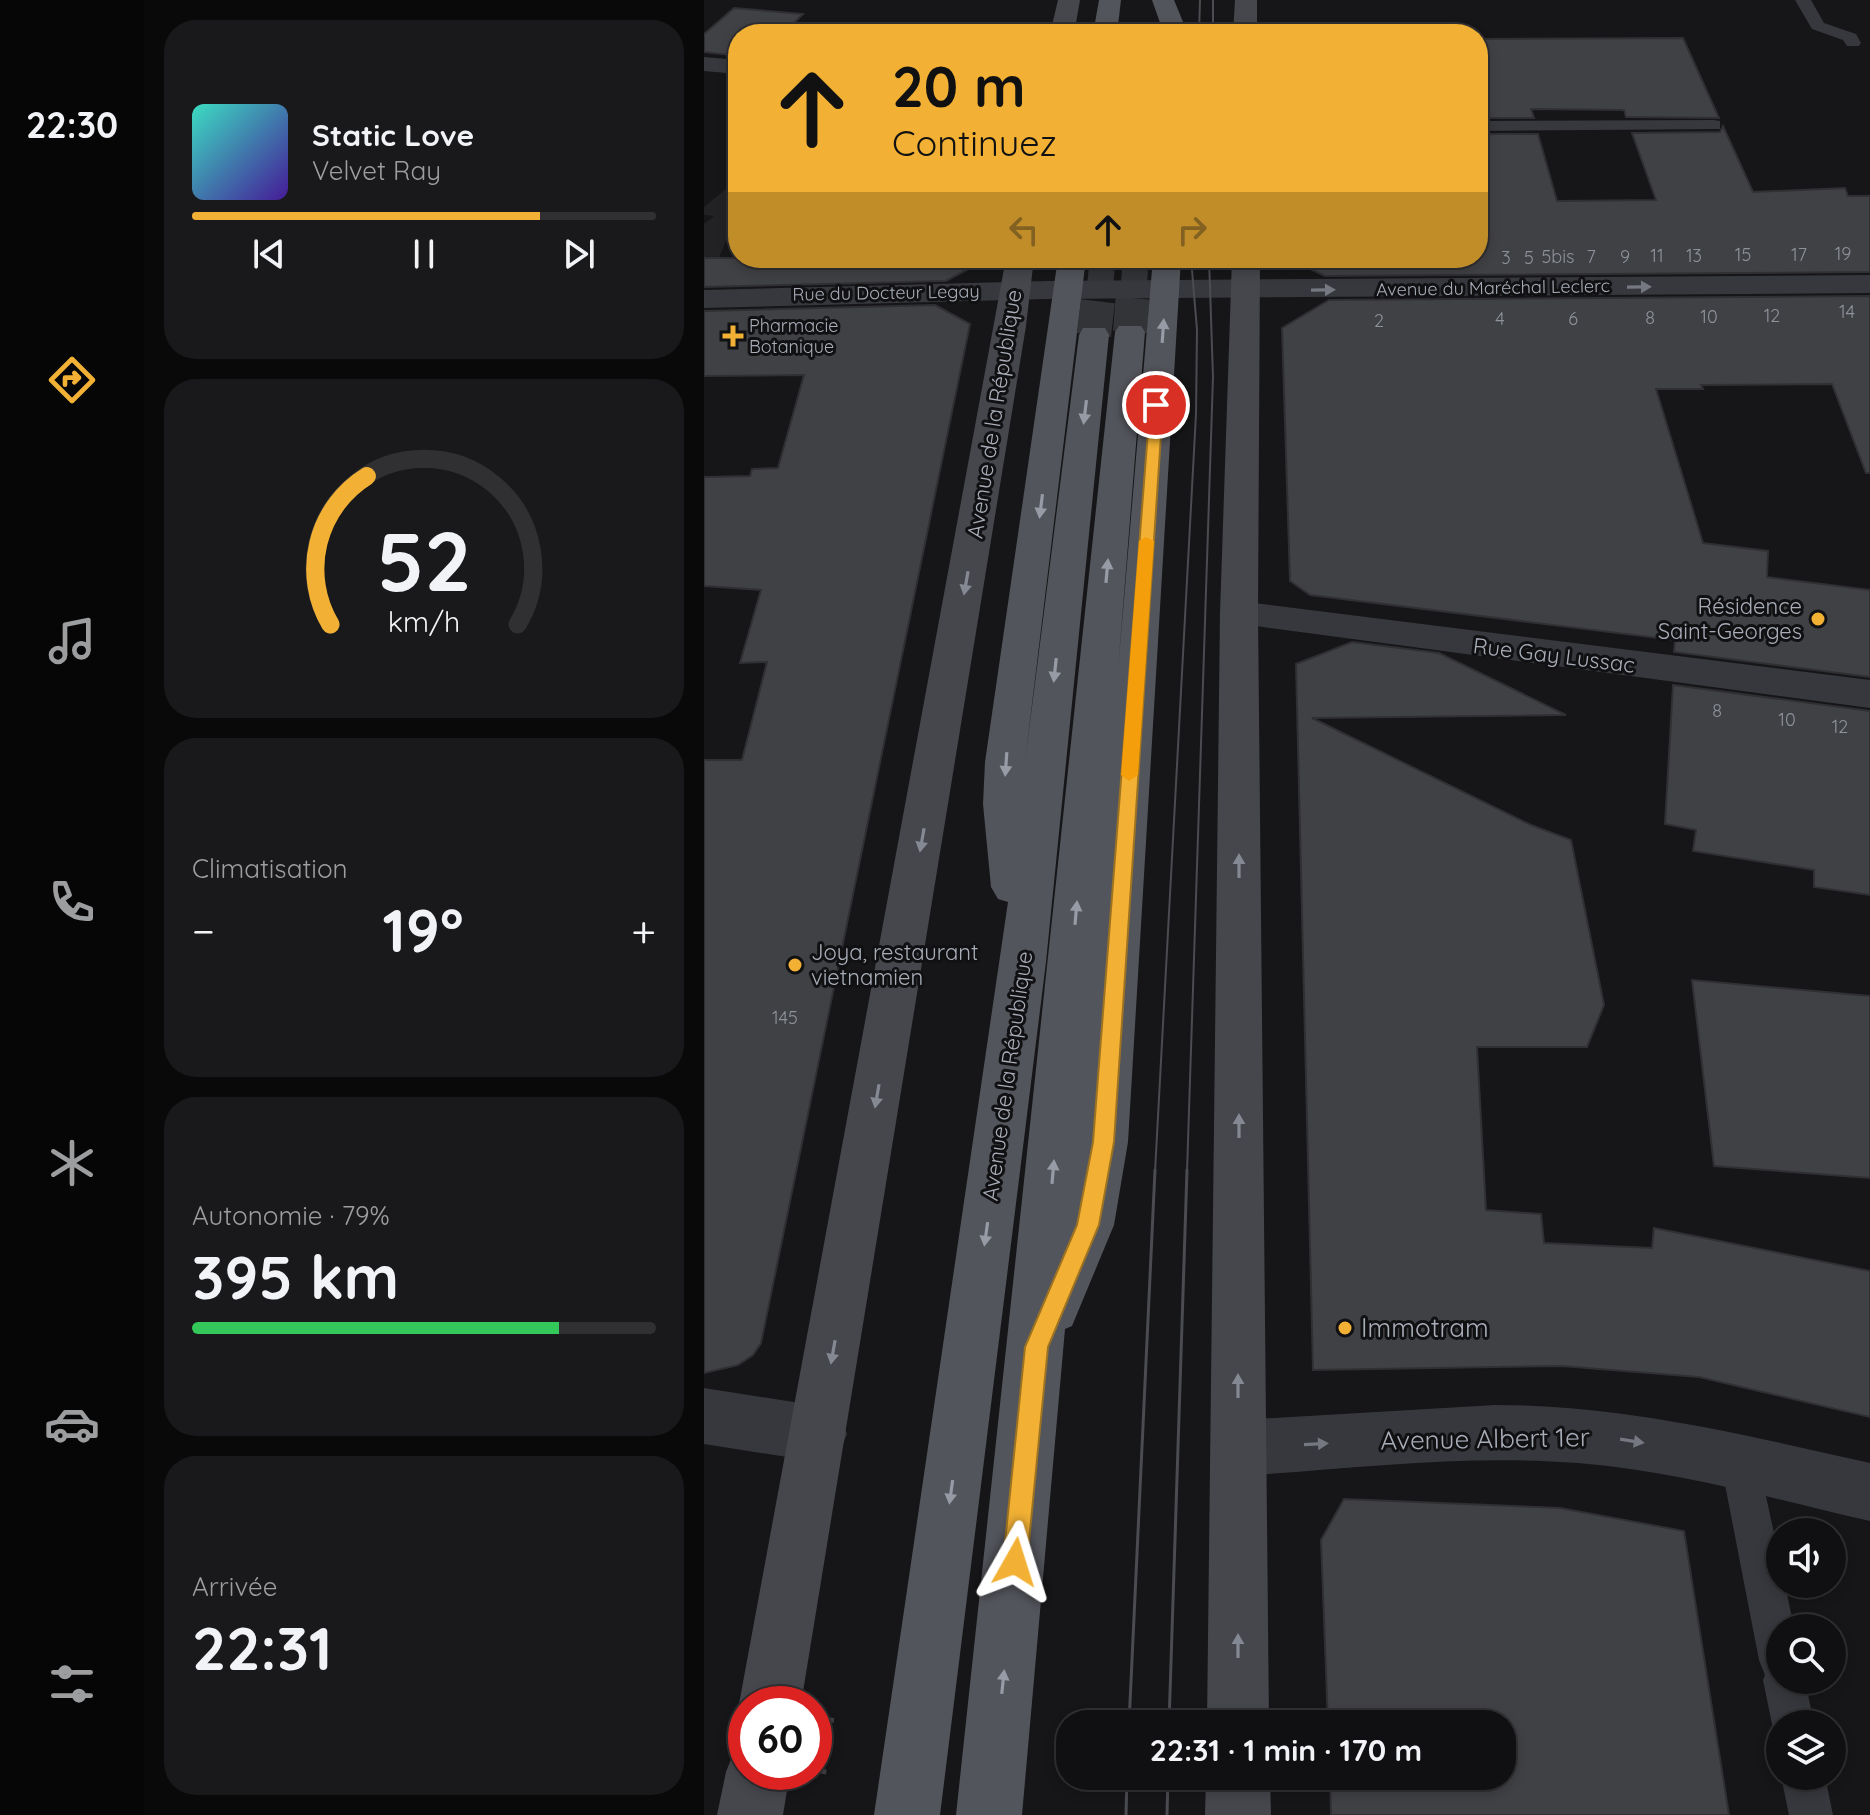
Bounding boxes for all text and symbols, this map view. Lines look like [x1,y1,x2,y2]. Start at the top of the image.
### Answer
text: 20 m [892,51,1026,121]
icon: ahead [760,56,864,160]
text: 22:30 [26,102,118,147]
text: Static Love [312,116,474,154]
text: Continuez [892,120,1057,165]
text: Velvet Ray [312,154,441,187]
icon: left [1002,208,1046,252]
icon: ahead [1086,208,1130,252]
icon: right [1170,208,1214,252]
icon: previous [247,232,291,276]
icon: pause [402,232,446,276]
icon: next [557,232,601,276]
house number: 19 [1835,242,1851,265]
house number: 15 [1735,243,1751,266]
house number: 17 [1791,243,1807,266]
house number: 11 [1650,244,1664,267]
house number: 13 [1686,244,1702,267]
house number: 5bis [1541,245,1575,268]
house number: 7 [1586,245,1596,268]
house number: 9 [1620,245,1630,268]
house number: 3 [1501,246,1511,269]
house number: 5 [1524,246,1534,269]
street label: Avenue du Maréchal Leclerc [1376,274,1610,301]
street label: Rue du Docteur Legay [792,279,980,306]
one-way arrow [1627,280,1652,293]
one-way arrow [1311,284,1336,296]
street label: Avenue de la République [960,288,1028,540]
house number: 14 [1839,300,1855,323]
house number: 12 [1764,304,1780,327]
house number: 10 [1700,305,1718,328]
house number: 8 [1645,306,1655,329]
house number: 4 [1495,307,1505,330]
house number: 6 [1568,307,1578,330]
house number: 2 [1374,309,1384,332]
place label: Pharmacie Botanique [749,314,838,358]
one-way arrow [1157,318,1170,343]
marker: Pharmacie Botanique [724,327,742,345]
icon: directions [44,352,100,408]
pin [1122,371,1190,439]
icon: arrive [1134,383,1178,427]
one-way arrow [1078,400,1091,425]
one-way arrow [1034,494,1047,519]
text: 52 [376,507,472,611]
one-way arrow [1101,558,1114,583]
one-way arrow [960,571,972,596]
place label: Résidence Saint-Georges [1658,592,1802,645]
text: km/h [388,603,460,639]
marker: Résidence Saint-Georges [1809,610,1827,628]
icon: music [44,613,100,669]
street label: Rue Gay Lussac [1472,631,1636,679]
one-way arrow [1048,658,1061,683]
house number: 8 [1712,699,1722,722]
house number: 10 [1778,708,1796,731]
house number: 12 [1832,715,1848,738]
one-way arrow [999,752,1012,777]
one-way arrow [915,827,927,852]
text: Climatisation [192,852,348,885]
one-way arrow [1233,853,1245,878]
icon: phone [44,874,100,930]
text: 19° [383,892,464,967]
one-way arrow [1070,900,1083,925]
text: − [192,903,215,958]
text: + [631,903,656,958]
place label: Joya, restaurant vietnamien [811,938,979,991]
street label: Avenue de la République [976,949,1038,1203]
marker: Joya, restaurant vietnamien [786,956,804,974]
house number: 145 [772,1006,798,1029]
one-way arrow [871,1084,883,1109]
one-way arrow [1233,1113,1245,1138]
icon: climate [44,1135,100,1191]
one-way arrow [1047,1159,1060,1184]
text: Autonomie · 79% [192,1199,390,1232]
one-way arrow [979,1222,992,1247]
text: 395 km [192,1239,399,1314]
place label: Immotram [1361,1311,1489,1344]
marker: Immotram [1336,1319,1354,1337]
one-way arrow [826,1340,839,1365]
one-way arrow [1232,1373,1244,1398]
icon: car [44,1396,100,1452]
street label: Avenue Albert 1er [1380,1420,1590,1457]
one-way arrow [1619,1436,1644,1448]
one-way arrow [1304,1437,1329,1450]
one-way arrow [944,1480,957,1505]
map controls [1766,1518,1846,1790]
button: sound [1766,1518,1846,1598]
position arrow [973,1520,1057,1604]
text: Arrivée [192,1570,277,1603]
text: 22:31 [192,1610,332,1685]
button: search [1766,1614,1846,1694]
one-way arrow [1232,1633,1244,1658]
icon: filters [44,1656,100,1712]
one-way arrow [996,1669,1009,1694]
speed limit sign: 60 [728,1686,832,1790]
button: layers [1766,1710,1846,1790]
text: 22:31 · 1 min · 170 m [1150,1731,1422,1769]

